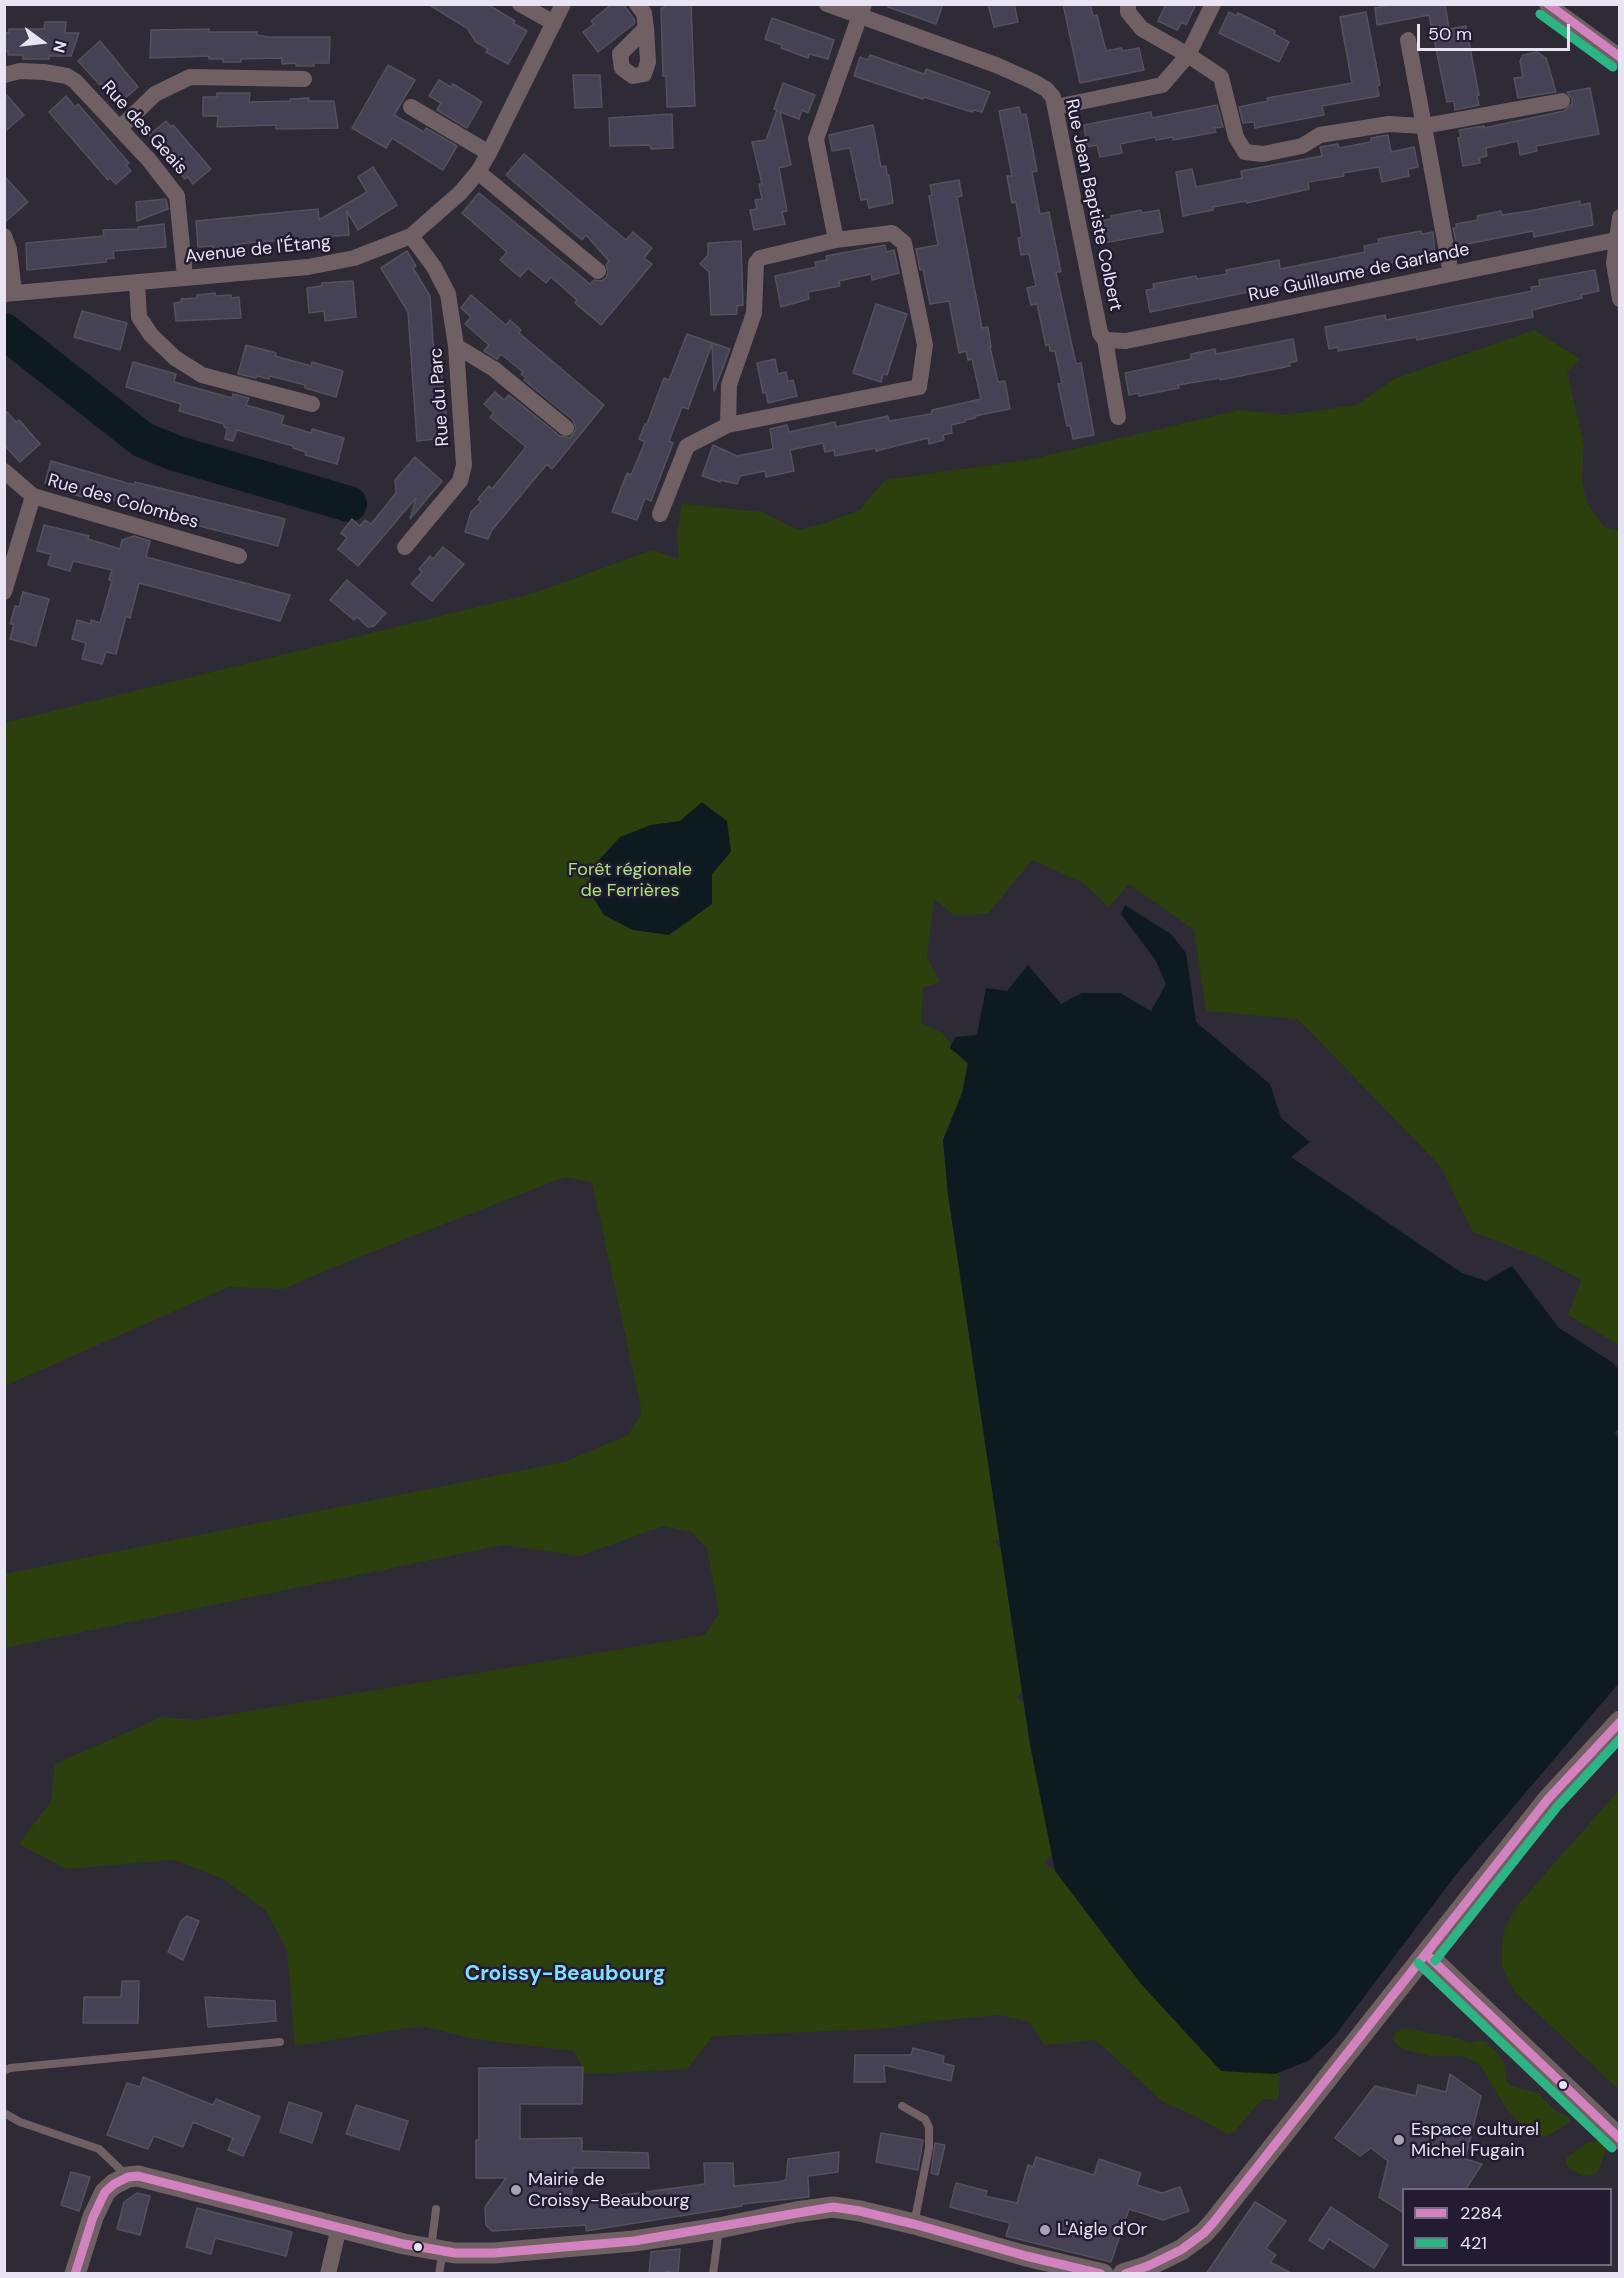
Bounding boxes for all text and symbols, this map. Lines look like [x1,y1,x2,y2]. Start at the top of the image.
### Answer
north arrow [12,12,72,72]
scale bar [1420,12,1573,50]
text: 50 m [1428,22,1472,46]
text: N [48,38,72,55]
street label: Rue des Geais [96,77,192,179]
street label: Rue Jean Baptiste Colbert [1060,97,1126,313]
street label: Avenue de l'Étang [184,232,332,268]
street label: Rue Guillaume de Garlande [1246,239,1472,307]
street label: Rue du Parc [426,347,454,447]
street label: Rue des Colombes [45,470,201,534]
park label: Forêt régionale de Ferrières [568,859,692,902]
district label: Croissy-Beaubourg [465,1961,665,1987]
unlabelled marker [1557,2079,1569,2091]
place label: Espace culturel Michel Fugain [1411,2119,1539,2162]
marker: Espace culturel Michel Fugain [1392,2133,1406,2147]
place label: Mairie de Croissy-Beaubourg [528,2169,690,2212]
marker: Mairie de Croissy-Beaubourg [509,2183,523,2197]
legend [1402,2188,1612,2266]
text: 2284 [1460,2201,1502,2225]
place label: L'Aigle d'Or [1057,2219,1147,2241]
marker: L'Aigle d'Or [1038,2223,1052,2237]
text: 421 [1460,2231,1487,2255]
unlabelled marker [412,2241,424,2253]

